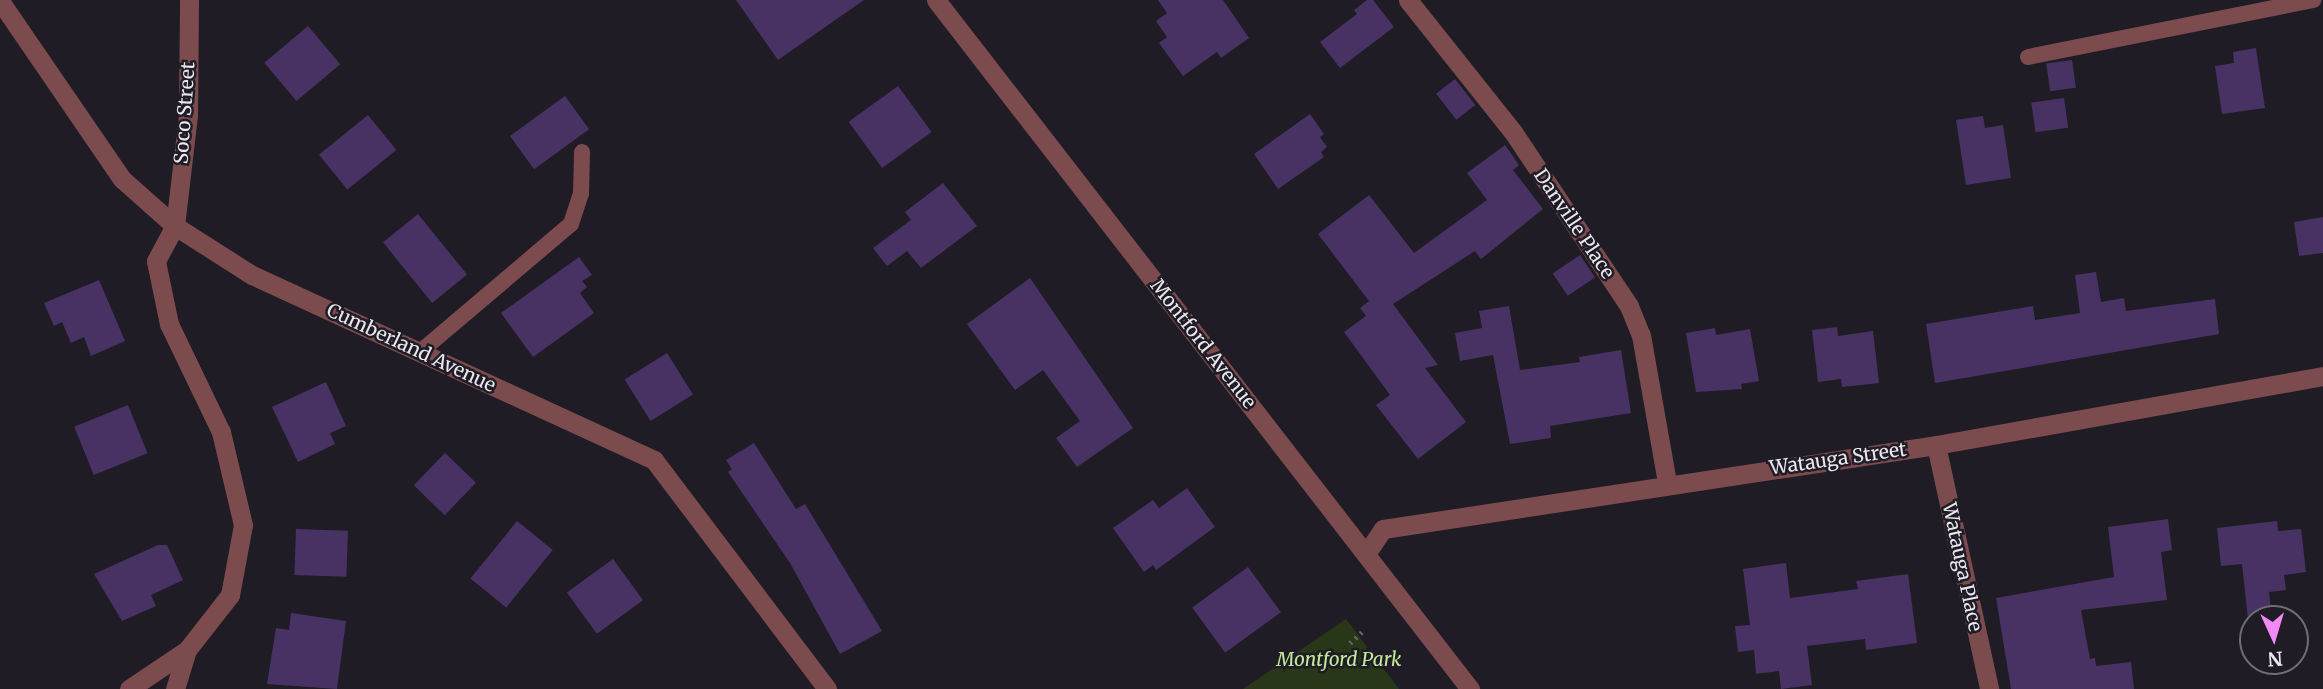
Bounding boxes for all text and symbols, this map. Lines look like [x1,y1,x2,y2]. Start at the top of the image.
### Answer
street label: Soco Street [170,61,200,165]
street label: Danville Place [1529,165,1619,283]
street label: Montford Avenue [1145,275,1261,413]
street label: Cumberland Avenue [323,299,499,397]
street label: Watauga Street [1768,438,1908,480]
street label: Watauga Place [1937,501,1987,633]
north arrow [2239,605,2309,675]
text: N [2267,646,2284,671]
park label: Montford Park [1277,649,1401,671]

